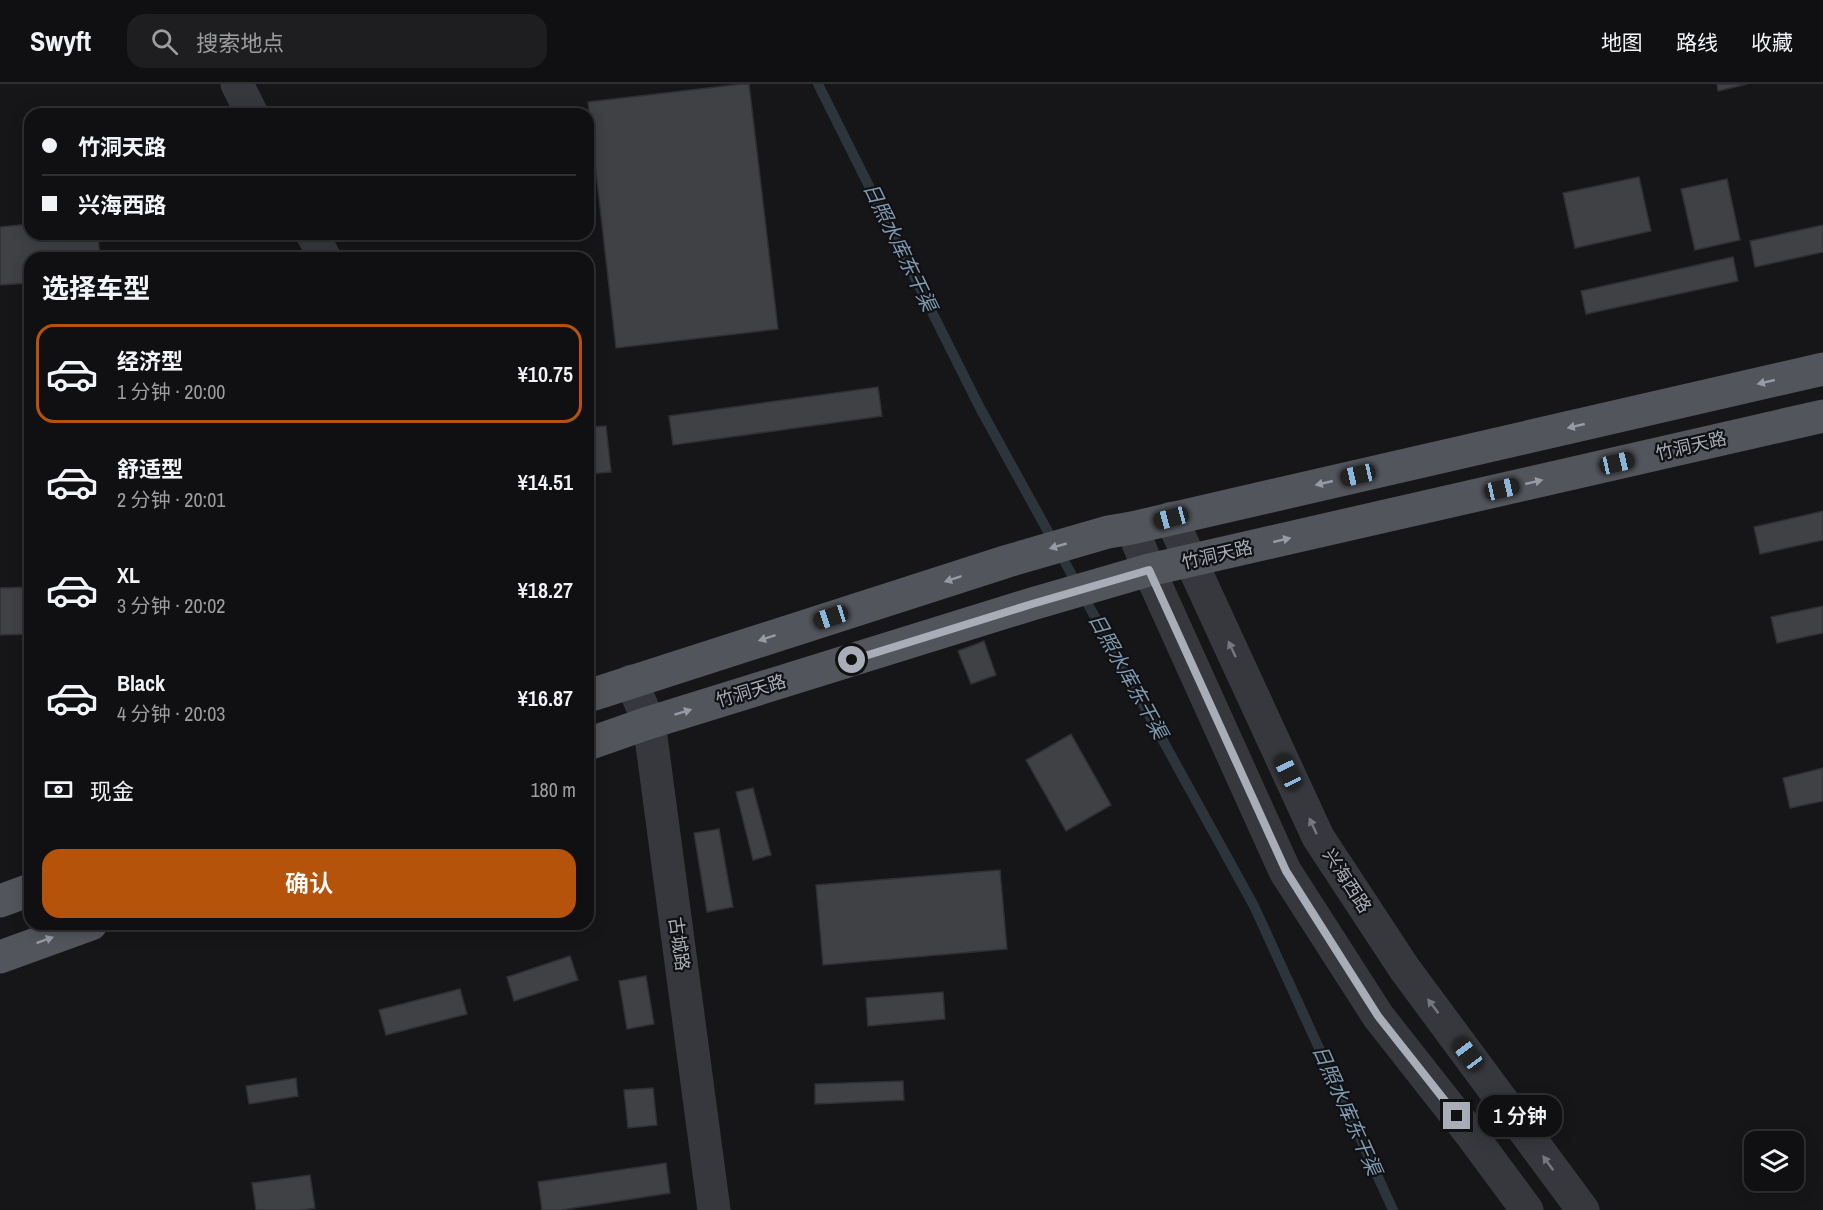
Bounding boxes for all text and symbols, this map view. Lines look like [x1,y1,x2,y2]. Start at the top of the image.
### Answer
search box [127,14,547,68]
text: Swyft [30,22,91,60]
icon: search [148,25,181,58]
text: 搜索地点 [196,28,284,58]
text: 地图 [1601,28,1643,57]
text: 路线 [1676,28,1718,57]
text: 收藏 [1751,28,1793,57]
text: 竹洞天路 [78,132,166,162]
water label: 日照水库东干渠 [858,178,945,318]
text: 兴海西路 [78,190,166,220]
text: 选择车型 [42,270,150,306]
text: 经济型 [117,346,183,376]
icon: car [45,347,99,401]
text: ¥10.75 [518,359,573,389]
text: 1 分钟 · 20:00 [117,378,225,405]
one-way arrow [1757,378,1775,388]
one-way arrow [1567,421,1585,431]
street label: 竹洞天路 [1653,425,1729,466]
car [1597,450,1637,476]
text: 舒适型 [117,454,183,484]
icon: car [45,455,99,509]
car [1338,462,1378,488]
text: ¥14.51 [518,467,573,497]
car [1482,476,1522,502]
one-way arrow [1524,477,1543,487]
one-way arrow [1315,479,1334,488]
text: 2 分钟 · 20:01 [117,486,225,513]
car [1151,505,1191,531]
street label: 竹洞天路 [1179,534,1255,575]
one-way arrow [1273,534,1291,544]
one-way arrow [1049,542,1067,551]
text: XL [117,560,140,590]
icon: car [45,563,99,617]
one-way arrow [944,574,962,584]
text: ¥18.27 [518,575,573,605]
text: 3 分钟 · 20:02 [117,592,225,619]
car [811,603,851,631]
water label: 日照水库东干渠 [1083,608,1176,746]
one-way arrow [758,634,776,643]
one-way arrow [1226,640,1236,658]
route start [838,646,865,673]
text: Black [117,668,165,698]
street label: 竹洞天路 [713,668,789,713]
icon: car [45,671,99,725]
text: ¥16.87 [518,683,573,713]
text: 4 分钟 · 20:03 [117,700,225,727]
one-way arrow [674,707,692,716]
car [1272,752,1304,792]
icon: cash [42,773,75,806]
text: 现金 [90,776,134,806]
text: 180 m [530,776,576,803]
one-way arrow [1309,818,1318,835]
street label: 兴海西路 [1317,844,1378,918]
button: 确认 [42,849,576,918]
street label: 古城路 [663,915,696,972]
one-way arrow [37,935,55,945]
one-way arrow [1427,998,1439,1013]
car [1450,1034,1486,1074]
water label: 日照水库东干渠 [1307,1040,1389,1182]
callout: 1 分钟 [1478,1095,1562,1137]
route end [1443,1102,1470,1129]
text: 1 分钟 [1493,1102,1547,1129]
map controls [1744,1131,1804,1191]
button: layers [1744,1131,1804,1191]
one-way arrow [1543,1155,1555,1170]

